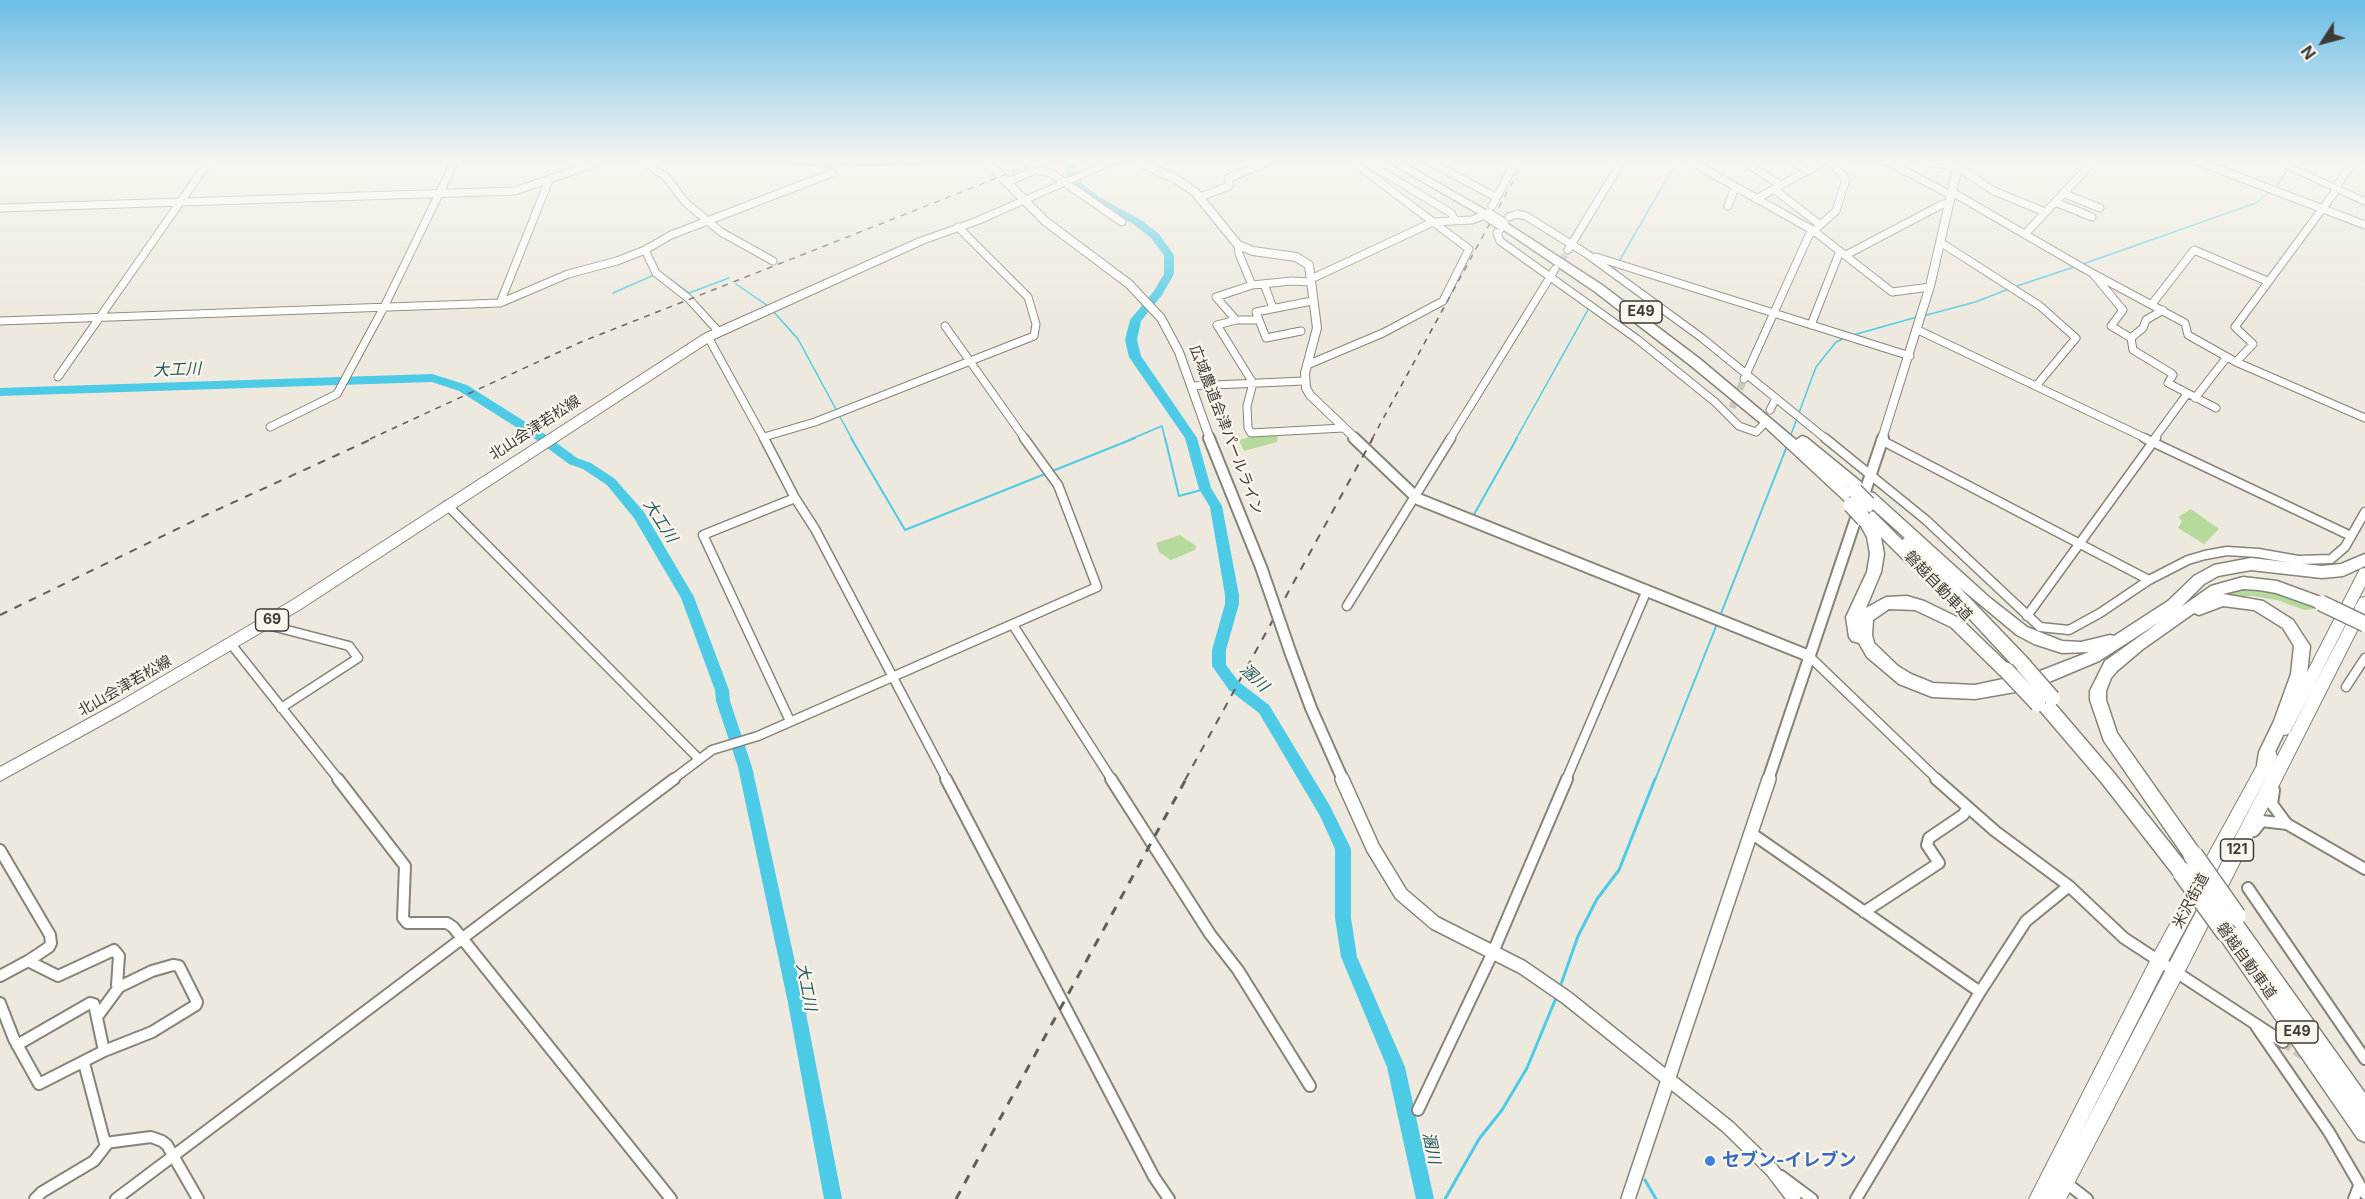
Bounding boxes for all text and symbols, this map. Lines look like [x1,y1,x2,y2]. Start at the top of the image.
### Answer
north arrow [2293,12,2353,72]
text: N [2297,42,2320,63]
road number: E49 [1620,301,1662,323]
street label: 広域農道会津パールライン [1185,343,1267,517]
water label: 大工川 [153,360,201,380]
street label: 北山会津若松線 [486,392,584,464]
water label: 大工川 [639,496,681,546]
street label: 磐越自動車道 [1900,547,1976,625]
road number: 69 [256,609,288,631]
street label: 北山会津若松線 [75,652,175,720]
water label: 溷川 [1236,660,1272,696]
road number: 121 [2220,839,2254,861]
street label: 米沢街道 [2169,870,2213,932]
street label: 磐越自動車道 [2212,919,2280,1003]
water label: 大工川 [792,962,820,1012]
road number: E49 [2276,1021,2318,1043]
water label: 溷川 [1418,1130,1444,1166]
place label: セブン-イレブン [1722,1150,1856,1172]
marker: セブン-イレブン [1703,1154,1717,1168]

